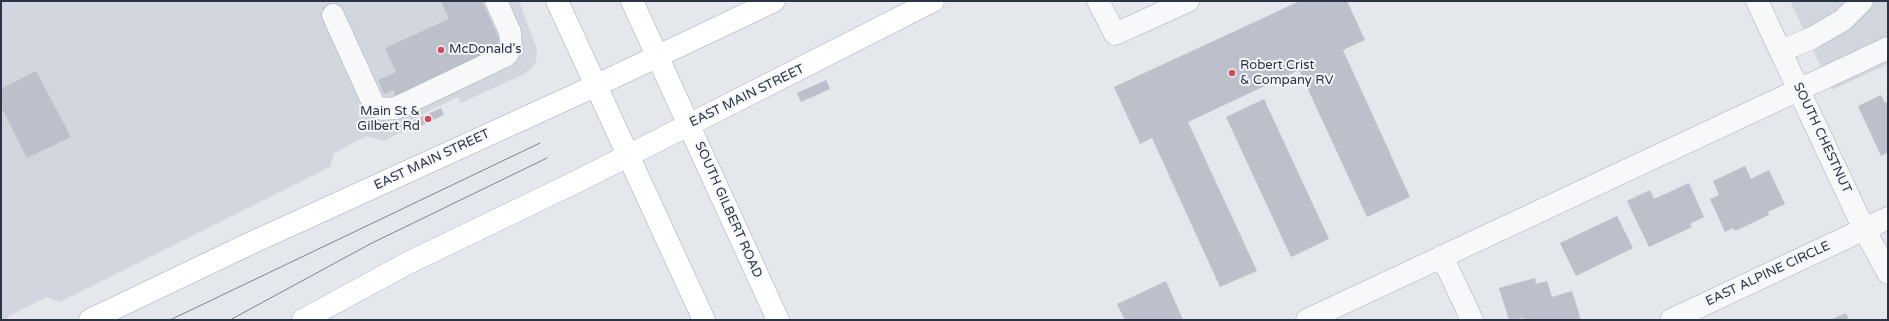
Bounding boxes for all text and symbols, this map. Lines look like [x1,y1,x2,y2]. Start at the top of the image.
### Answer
place label: McDonald's [449,42,522,58]
marker: McDonald's [436,45,446,55]
place label: Robert Crist & Company RV [1240,58,1334,89]
street label: EAST MAIN STREET [687,61,807,131]
marker: Robert Crist & Company RV [1227,68,1237,78]
street label: SOUTH CHESTNUT [1790,80,1854,196]
place label: Main St & Gilbert Rd [357,104,420,135]
marker: Main St & Gilbert Rd [423,114,433,124]
street label: EAST MAIN STREET [372,126,492,194]
street label: SOUTH GILBERT ROAD [691,139,765,281]
street label: EAST ALPINE CIRCLE [1703,238,1833,310]

